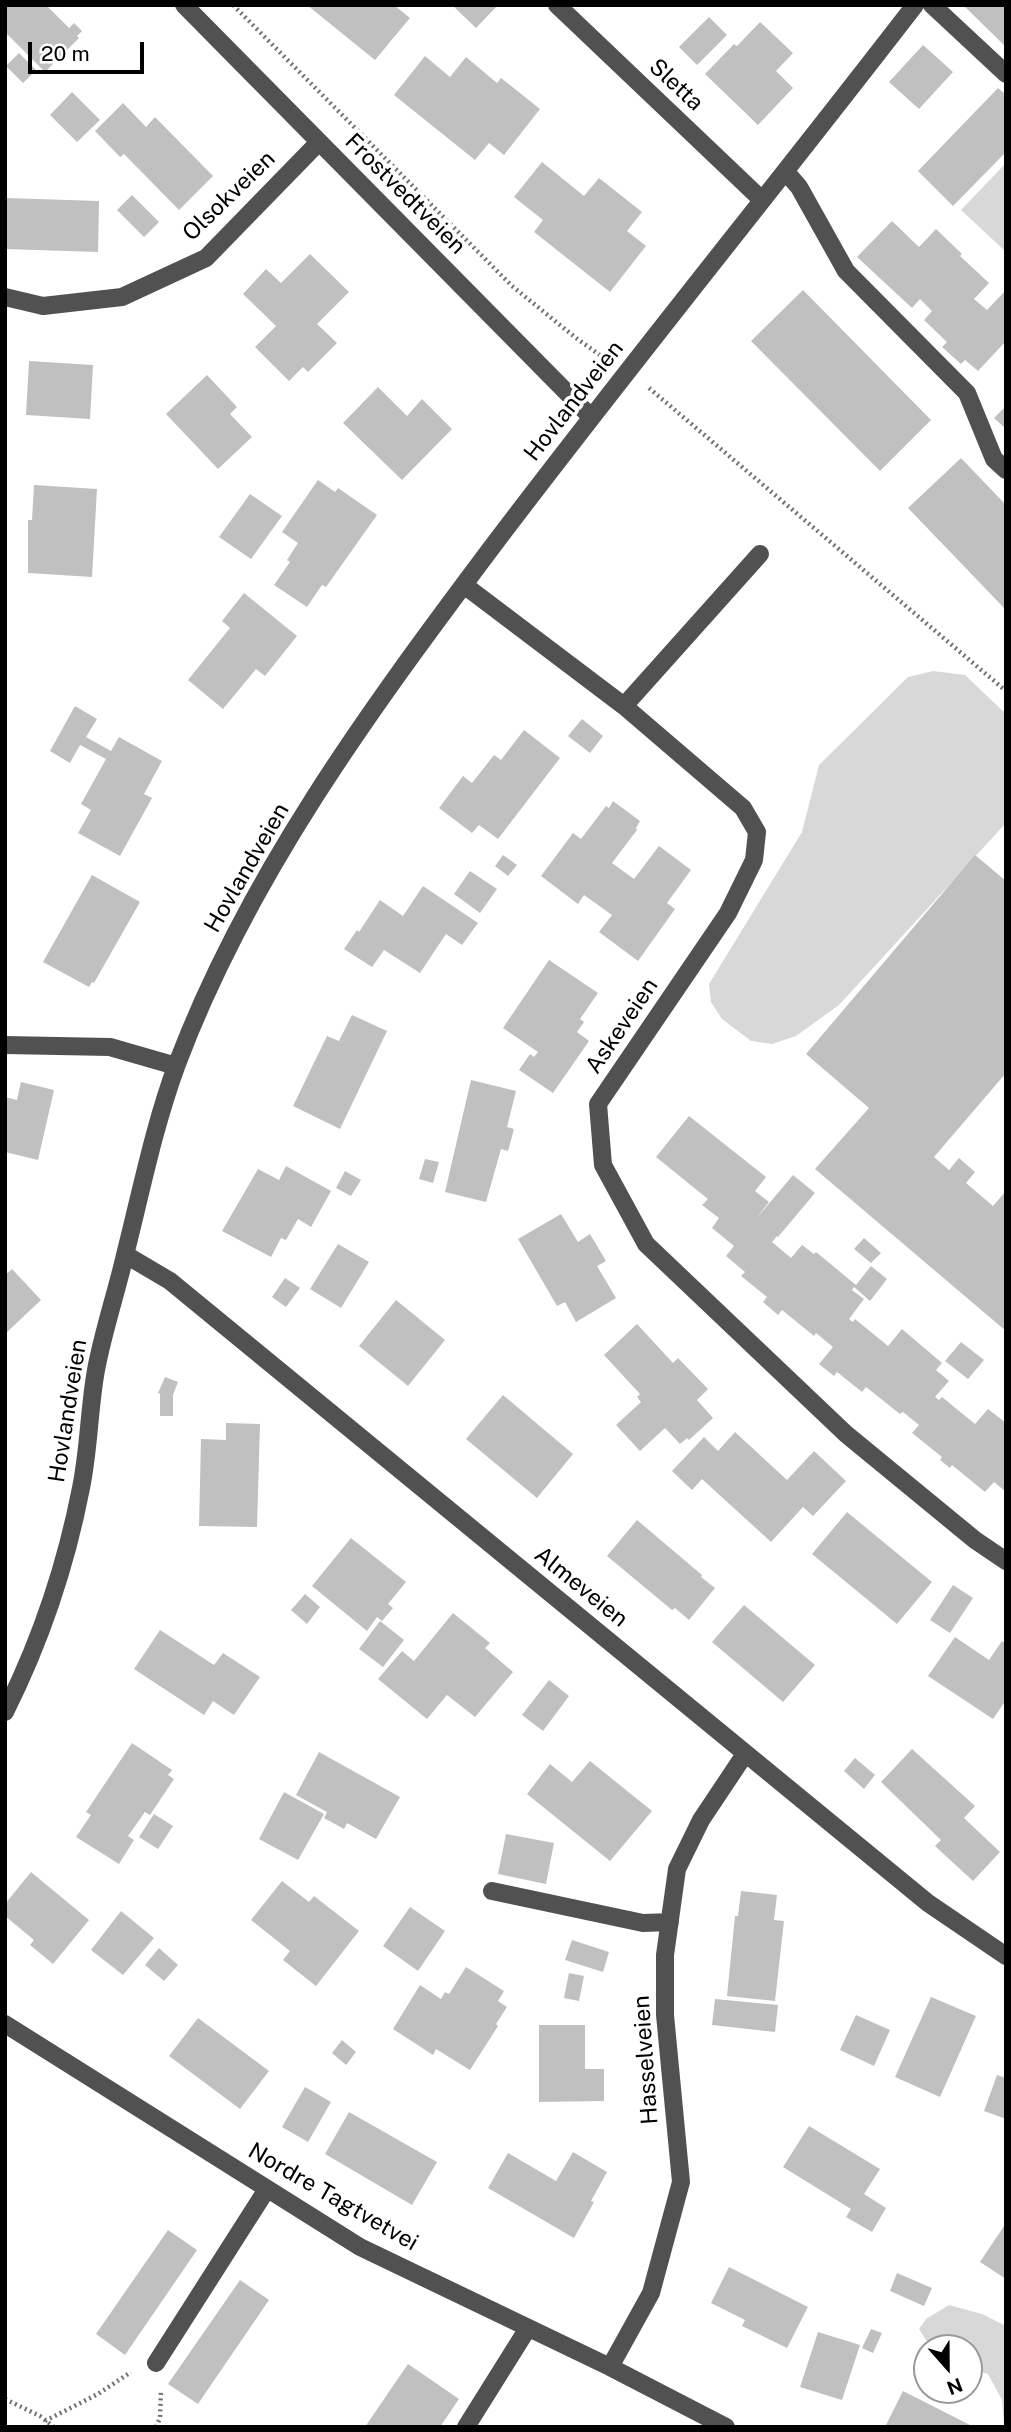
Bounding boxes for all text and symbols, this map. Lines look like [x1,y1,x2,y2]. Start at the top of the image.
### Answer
scale bar [32,28,147,72]
text: 20 m [41,41,90,66]
street label: Sletta [643,53,709,117]
street label: Frostvedtveien [339,128,471,260]
street label: Olsokveien [177,145,281,247]
street label: Hovlandveien [519,335,629,467]
street label: Hovlandveien [199,798,295,938]
street label: Askeveien [580,973,664,1079]
street label: Hovlandveien [43,1337,93,1485]
street label: Almeveien [529,1541,633,1633]
street label: Hasselveien [628,1995,664,2125]
street label: Nordre Tagtvetvei [243,2137,423,2257]
north arrow [913,2334,983,2404]
text: N [944,2374,966,2400]

